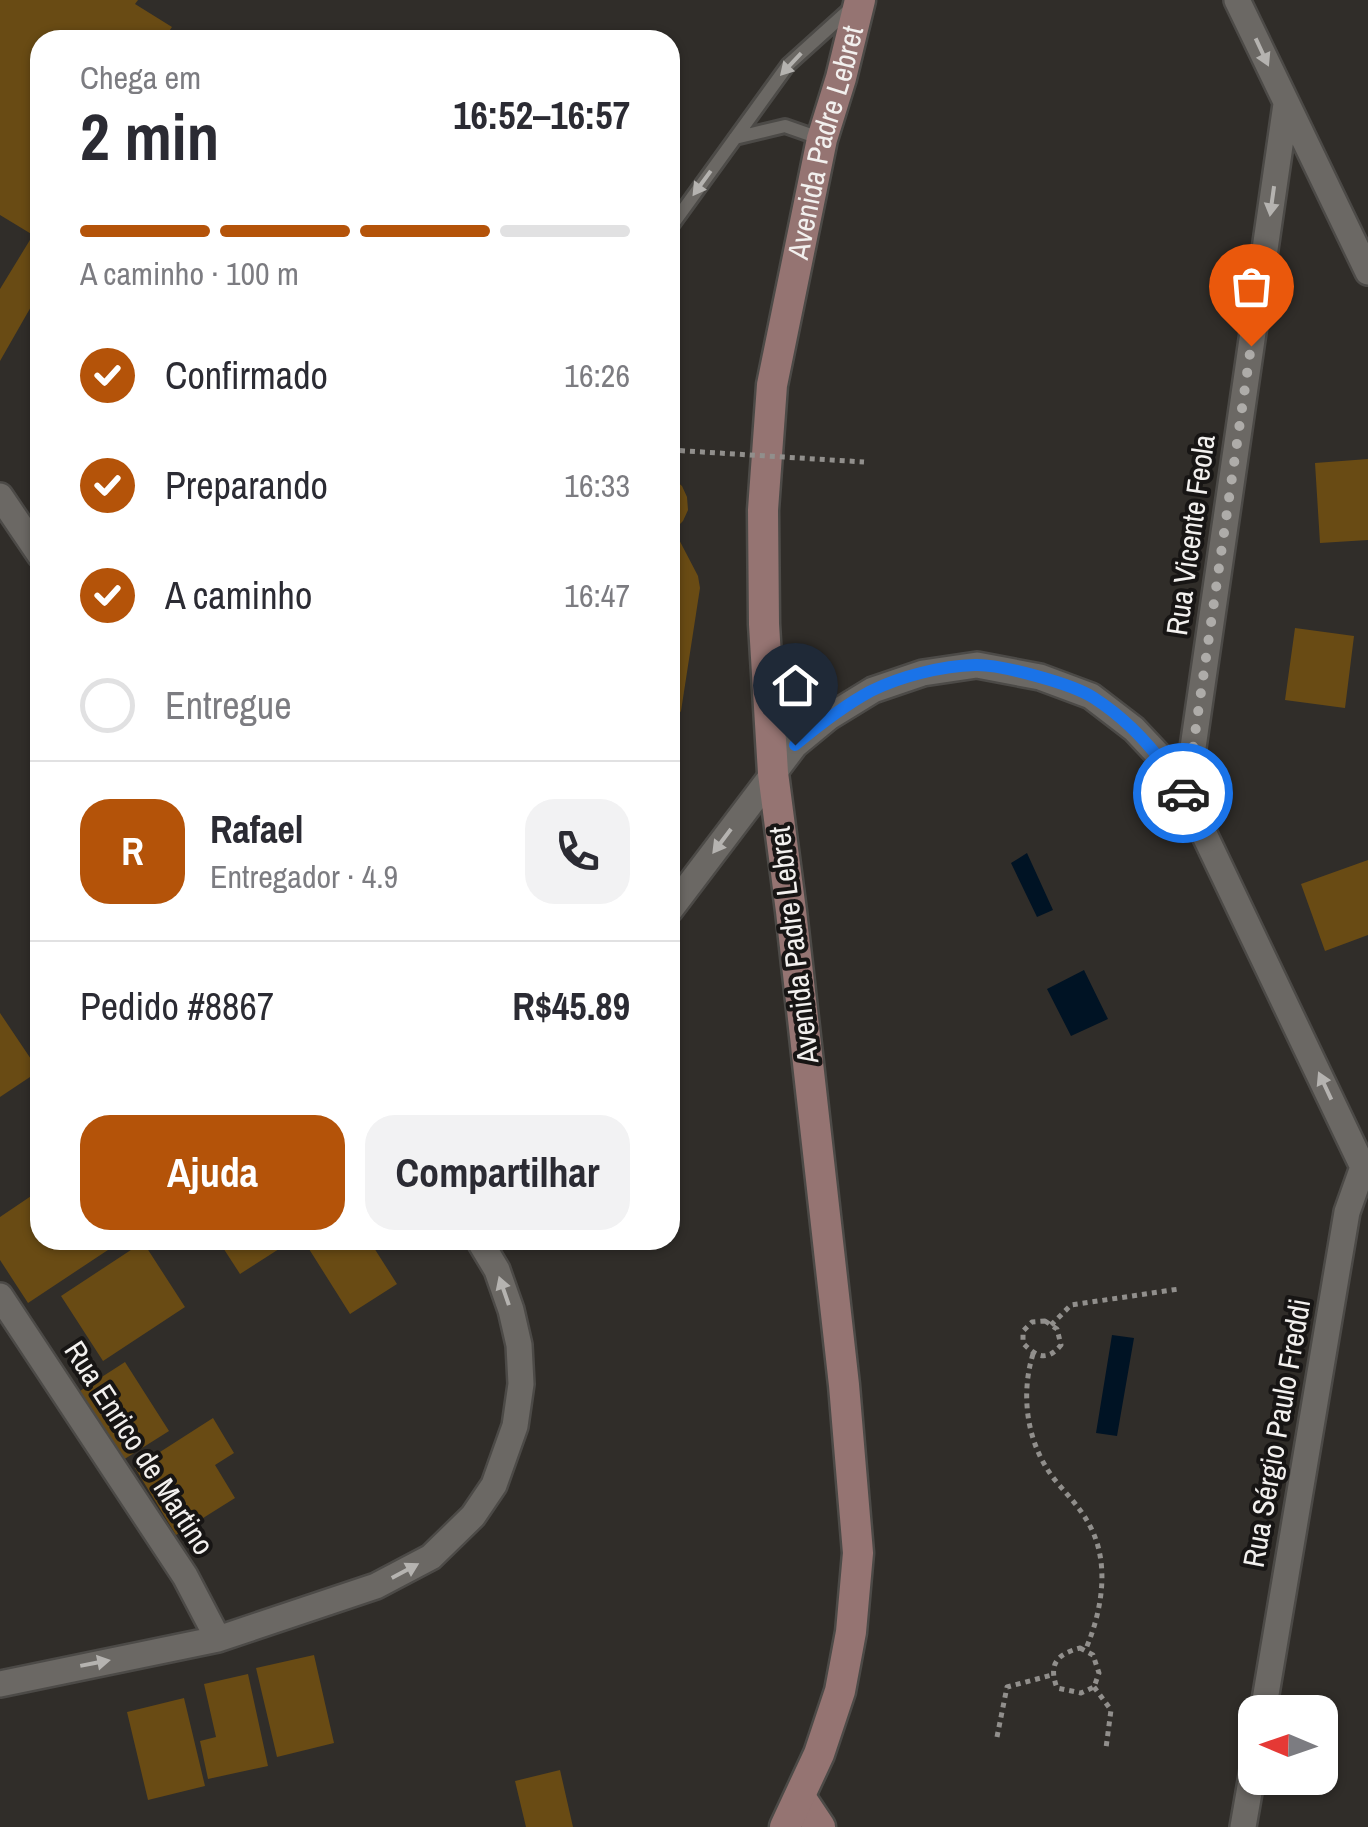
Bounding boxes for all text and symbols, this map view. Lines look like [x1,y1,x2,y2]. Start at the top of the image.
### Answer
street label: Avenida Padre Lebret [777,21,872,263]
one-way arrow [1253,38,1270,67]
one-way arrow [780,52,803,76]
text: Chega em [80,56,201,99]
text: 16:52–16:57 [453,90,630,141]
text: 2 min [80,93,219,180]
one-way arrow [693,170,712,197]
one-way arrow [1263,186,1279,217]
pin [1209,244,1294,347]
text: A caminho · 100 m [80,252,299,295]
icon: bag [1224,259,1279,314]
icon: check [80,348,135,403]
text: Confirmado [165,350,328,401]
text: 16:26 [564,354,630,397]
street label: Rua Vicente Feola [1156,432,1224,638]
icon: check [80,458,135,513]
text: Preparando [165,460,328,511]
text: 16:33 [564,464,630,507]
icon: check [80,568,135,623]
text: A caminho [165,570,312,621]
text: 16:47 [564,574,630,617]
pin [753,643,838,746]
icon: home [768,658,823,713]
text: Entregue [165,680,291,731]
courier [1133,743,1233,843]
icon: car [1156,766,1211,821]
button: phone [525,799,630,904]
text: Rafael [210,804,304,855]
street label: Avenida Padre Lebret [759,824,828,1067]
text: R [121,826,144,877]
one-way arrow [712,828,732,854]
text: Entregador · 4.9 [210,855,398,898]
text: Pedido #8867 [80,981,274,1032]
text: R$45.89 [512,981,630,1032]
one-way arrow [1316,1071,1333,1100]
button: Ajuda [80,1115,345,1230]
button: Compartilhar [365,1115,630,1230]
one-way arrow [496,1276,511,1306]
street label: Rua Sérgio Paulo Freddi [1233,1295,1319,1570]
street label: Rua Enrico de Martino [56,1333,224,1562]
one-way arrow [391,1562,420,1579]
one-way arrow [80,1655,111,1671]
north arrow [1238,1695,1338,1795]
map controls [1238,1695,1338,1795]

